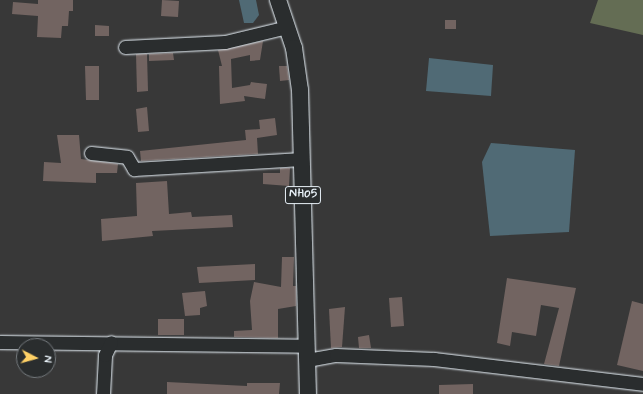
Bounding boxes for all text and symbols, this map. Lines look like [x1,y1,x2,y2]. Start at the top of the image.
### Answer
road number: NH05 [284,185,322,205]
north arrow [16,338,56,378]
text: N [40,355,54,364]

